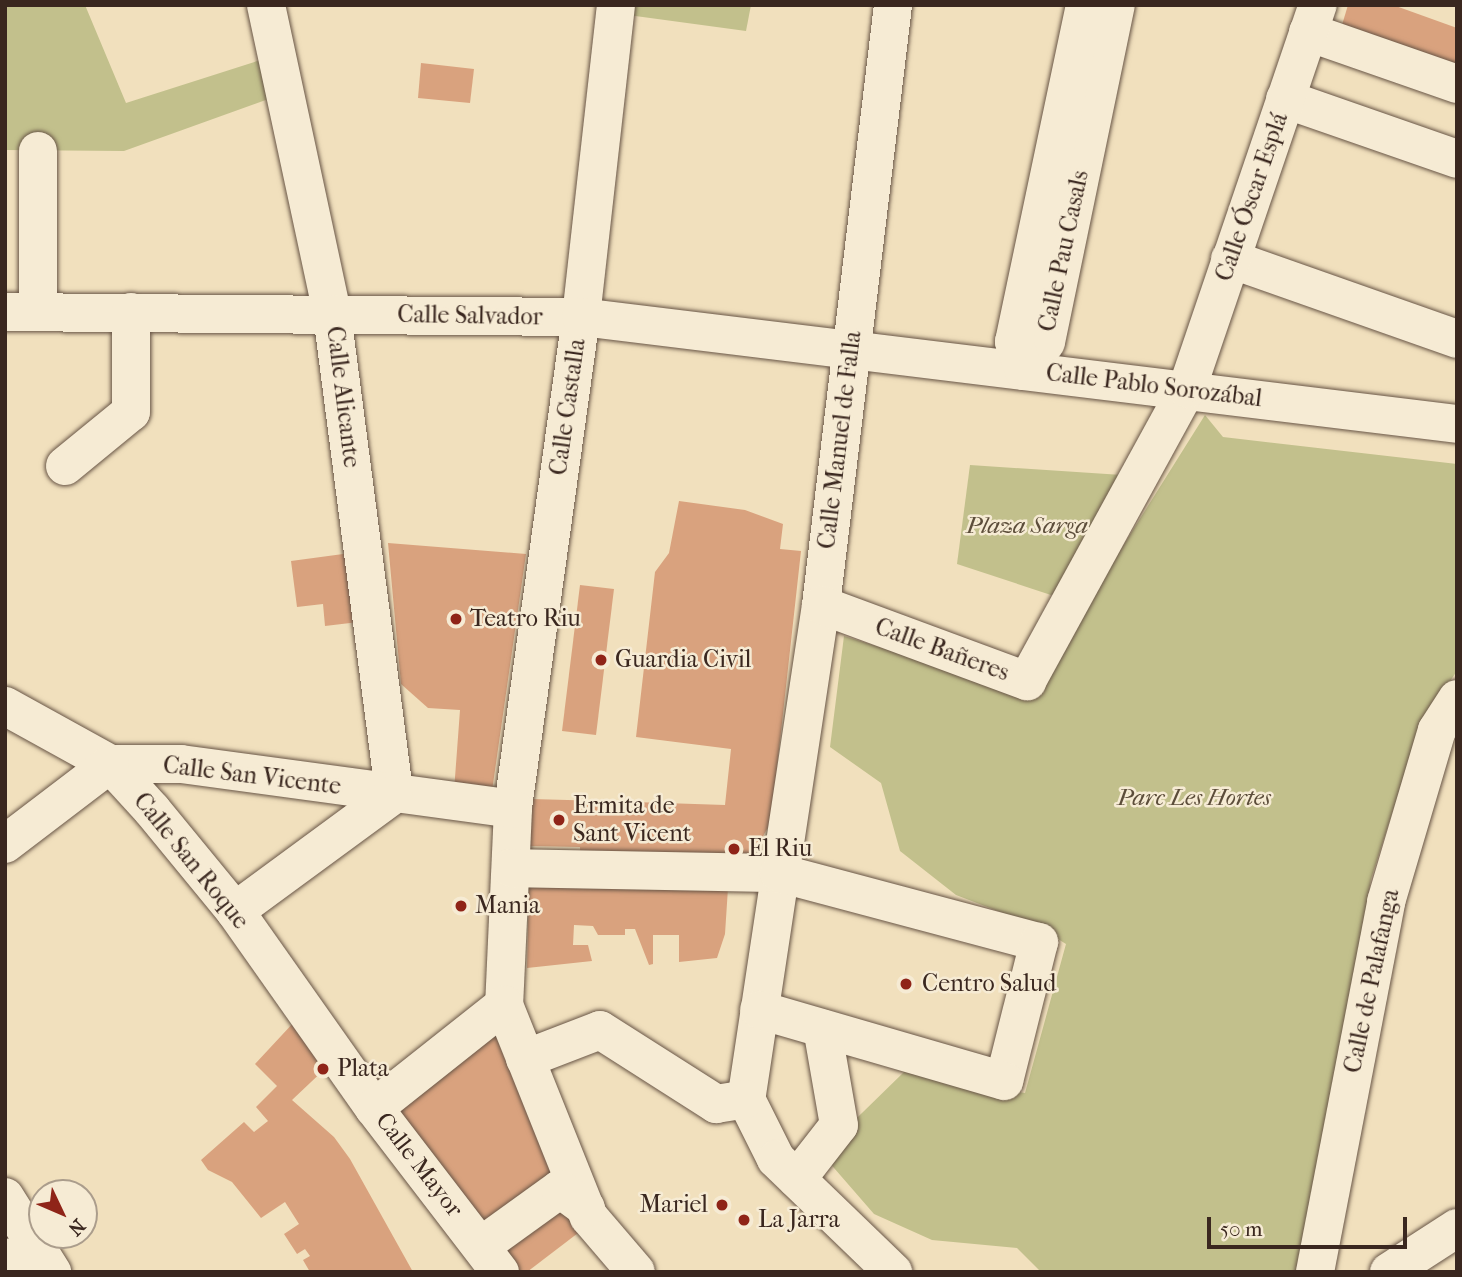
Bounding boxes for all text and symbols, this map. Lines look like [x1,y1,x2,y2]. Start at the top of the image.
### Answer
street label: Calle Óscar Esplá [1210,109,1294,285]
street label: Calle Pau Casals [1033,168,1095,334]
street label: Calle Salvador [397,300,543,332]
street label: Calle Alicante [320,325,366,469]
street label: Calle Manuel de Falla [812,329,868,551]
street label: Calle Castalla [544,337,592,477]
street label: Calle Pablo Sorozábal [1044,358,1264,414]
park label: Plaza Sarga [966,512,1088,540]
place label: Teatro Riu [470,605,581,633]
marker: Teatro Riu [448,611,464,627]
street label: Calle Bañeres [871,612,1013,688]
place label: Guardia Civil [615,646,751,674]
marker: Guardia Civil [593,652,609,668]
street label: Calle San Vicente [161,751,343,801]
park label: Parc Les Hortes [1117,784,1271,812]
street label: Calle San Roque [127,787,255,935]
place label: Ermita de Sant Vicent [573,792,691,848]
marker: Ermita de Sant Vicent [551,812,567,828]
place label: El Riu [748,835,812,863]
marker: El Riu [726,841,742,857]
street label: Calle de Palafanga [1338,886,1406,1076]
place label: Mania [475,892,540,920]
marker: Mania [453,898,469,914]
place label: Centro Salud [922,970,1056,998]
marker: Centro Salud [896,974,916,994]
place label: Plata [337,1055,389,1083]
marker: Plata [315,1061,331,1077]
street label: Calle Mayor [369,1107,469,1223]
north arrow [28,1179,98,1249]
place label: Mariel [639,1191,708,1219]
marker: Mariel [714,1197,730,1213]
scale bar [1210,1204,1410,1248]
place label: La Jarra [758,1206,840,1234]
marker: La Jarra [736,1212,752,1228]
text: N [64,1214,90,1240]
text: 50 m [1220,1217,1263,1241]

